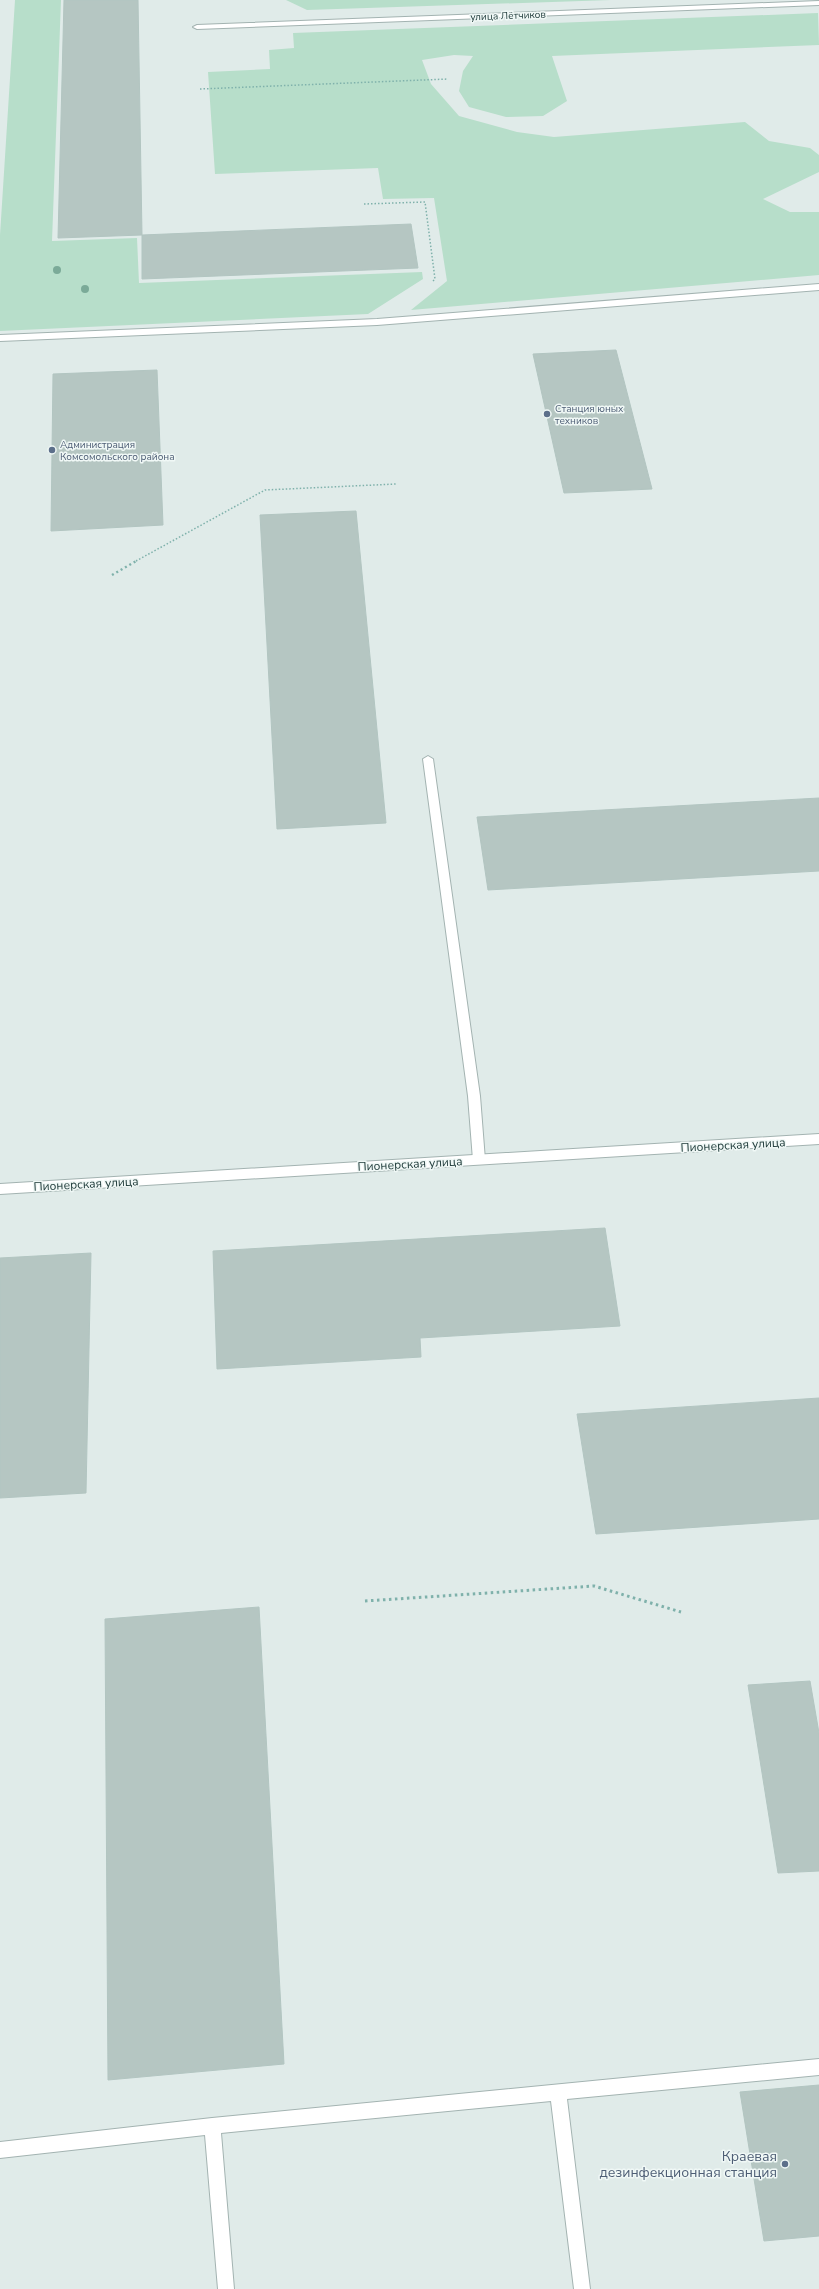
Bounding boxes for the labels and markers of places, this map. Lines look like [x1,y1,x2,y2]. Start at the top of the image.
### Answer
place label: Станция юных техников [555,402,624,428]
marker: Станция юных техников [542,409,552,419]
place label: Администрация Комсомольского района [60,438,175,464]
marker: Администрация Комсомольского района [47,445,57,455]
place label: Краевая дезинфекционная станция [599,2147,777,2182]
marker: Краевая дезинфекционная станция [780,2159,790,2169]

